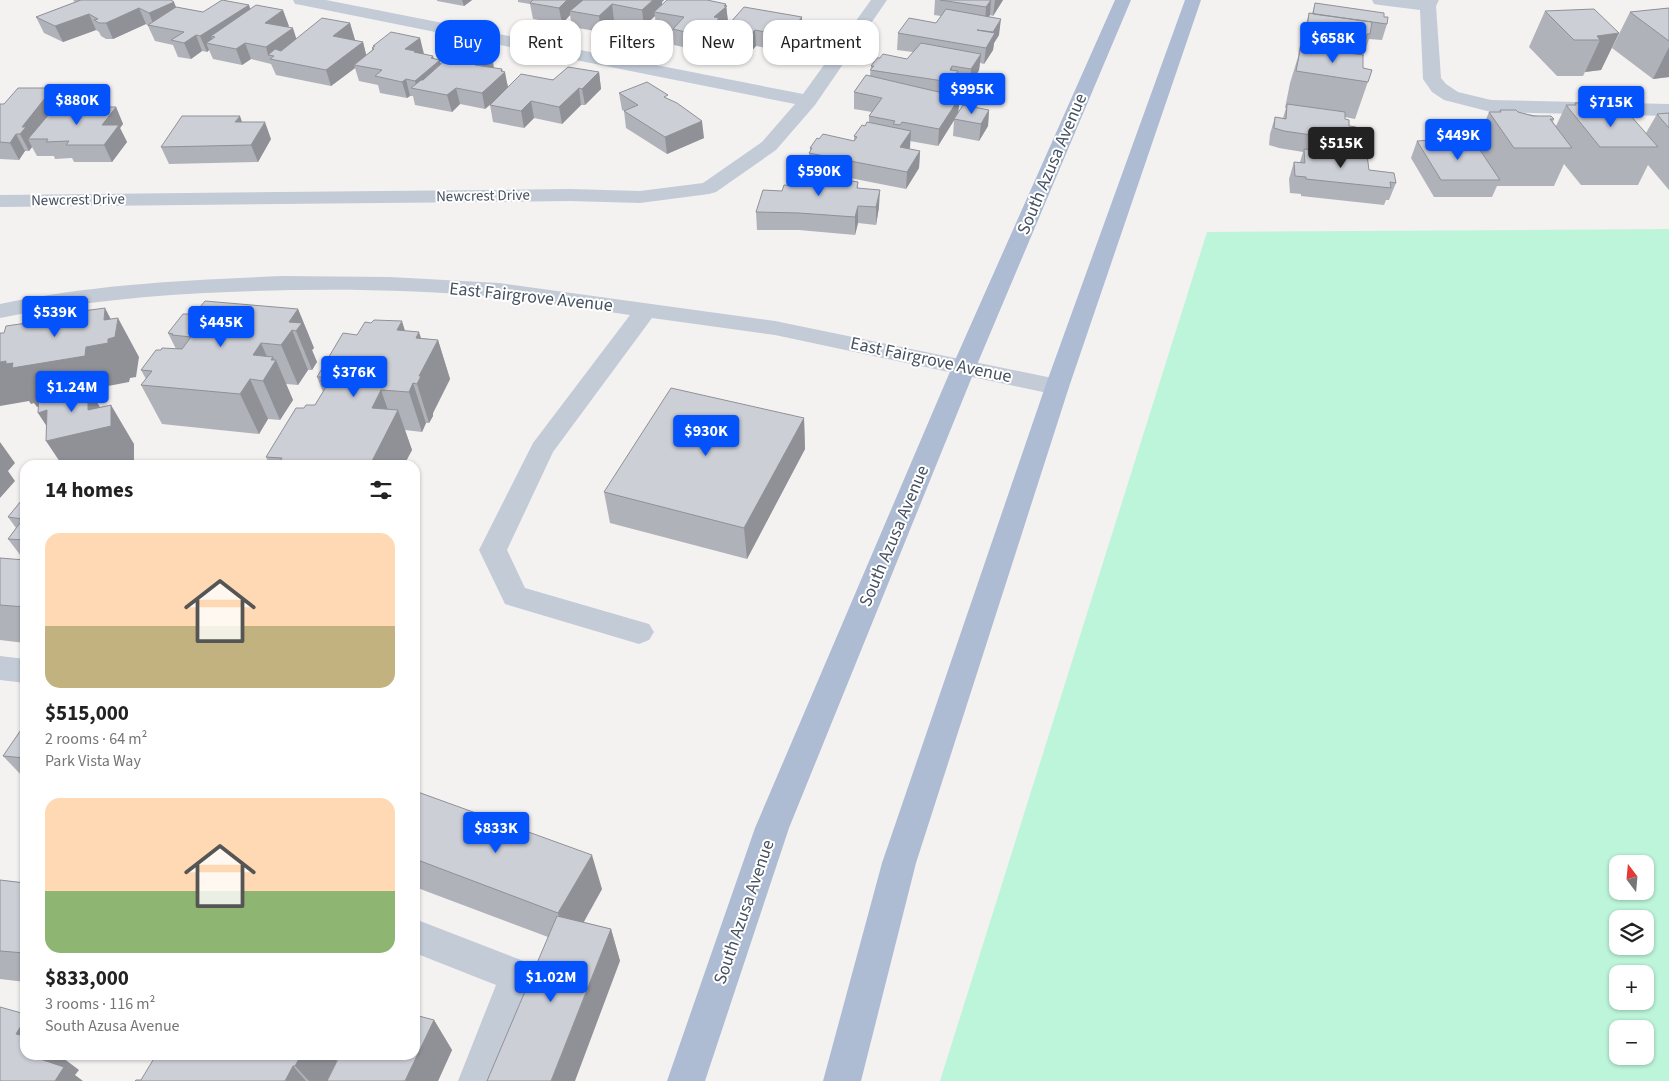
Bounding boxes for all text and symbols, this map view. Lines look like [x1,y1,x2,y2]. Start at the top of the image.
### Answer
chip: Buy [435,20,500,65]
chip: Rent [510,20,581,65]
chip: Filters [591,20,673,65]
chip: New [683,20,753,65]
chip: Apartment [763,20,879,65]
pin: $658K [1298,22,1368,64]
text: $658K [1311,27,1355,49]
pin: $995K [937,72,1007,115]
text: $995K [950,78,994,100]
pin: $880K [42,84,112,126]
pin: $715K [1576,86,1646,128]
text: $880K [55,89,99,111]
street label: South Azusa Avenue [1011,89,1093,239]
text: $715K [1589,91,1633,113]
pin: $449K [1423,119,1493,161]
text: $449K [1436,124,1480,146]
pin: $515K [1306,126,1376,169]
text: $515K [1319,132,1363,154]
pin: $590K [784,154,854,197]
text: $590K [797,160,841,182]
street label: Newcrest Drive [436,185,530,207]
street label: Newcrest Drive [31,189,125,211]
street label: East Fairgrove Avenue [448,276,614,318]
pin: $539K [20,296,90,338]
text: $539K [33,301,77,323]
pin: $445K [186,306,256,348]
text: $445K [199,311,243,333]
street label: East Fairgrove Avenue [848,331,1014,389]
pin: $376K [319,356,389,398]
text: $376K [332,361,376,383]
pin: $1.24M [31,370,113,413]
text: $1.24M [47,376,97,398]
pin: $930K [671,414,741,457]
text: $930K [684,420,728,442]
street label: South Azusa Avenue [853,461,935,611]
text: 14 homes [45,475,133,505]
icon: filters [367,476,395,504]
icon: home [175,566,265,656]
text: $515,000 [45,698,129,728]
text: 2 rooms · 64 m² [45,728,147,750]
text: Park Vista Way [45,750,141,772]
pin: $833K [461,812,531,854]
text: $833K [474,817,518,839]
icon: home [175,831,265,921]
street label: South Azusa Avenue [708,836,780,988]
north arrow [1609,855,1654,900]
map controls [1609,855,1654,1065]
button: layers [1609,910,1654,955]
pin: $1.02M [510,960,592,1003]
text: $833,000 [45,963,129,993]
button: + [1609,965,1654,1010]
text: $1.02M [526,966,576,988]
text: 3 rooms · 116 m² [45,993,155,1015]
text: South Azusa Avenue [45,1015,180,1037]
button: − [1609,1020,1654,1065]

